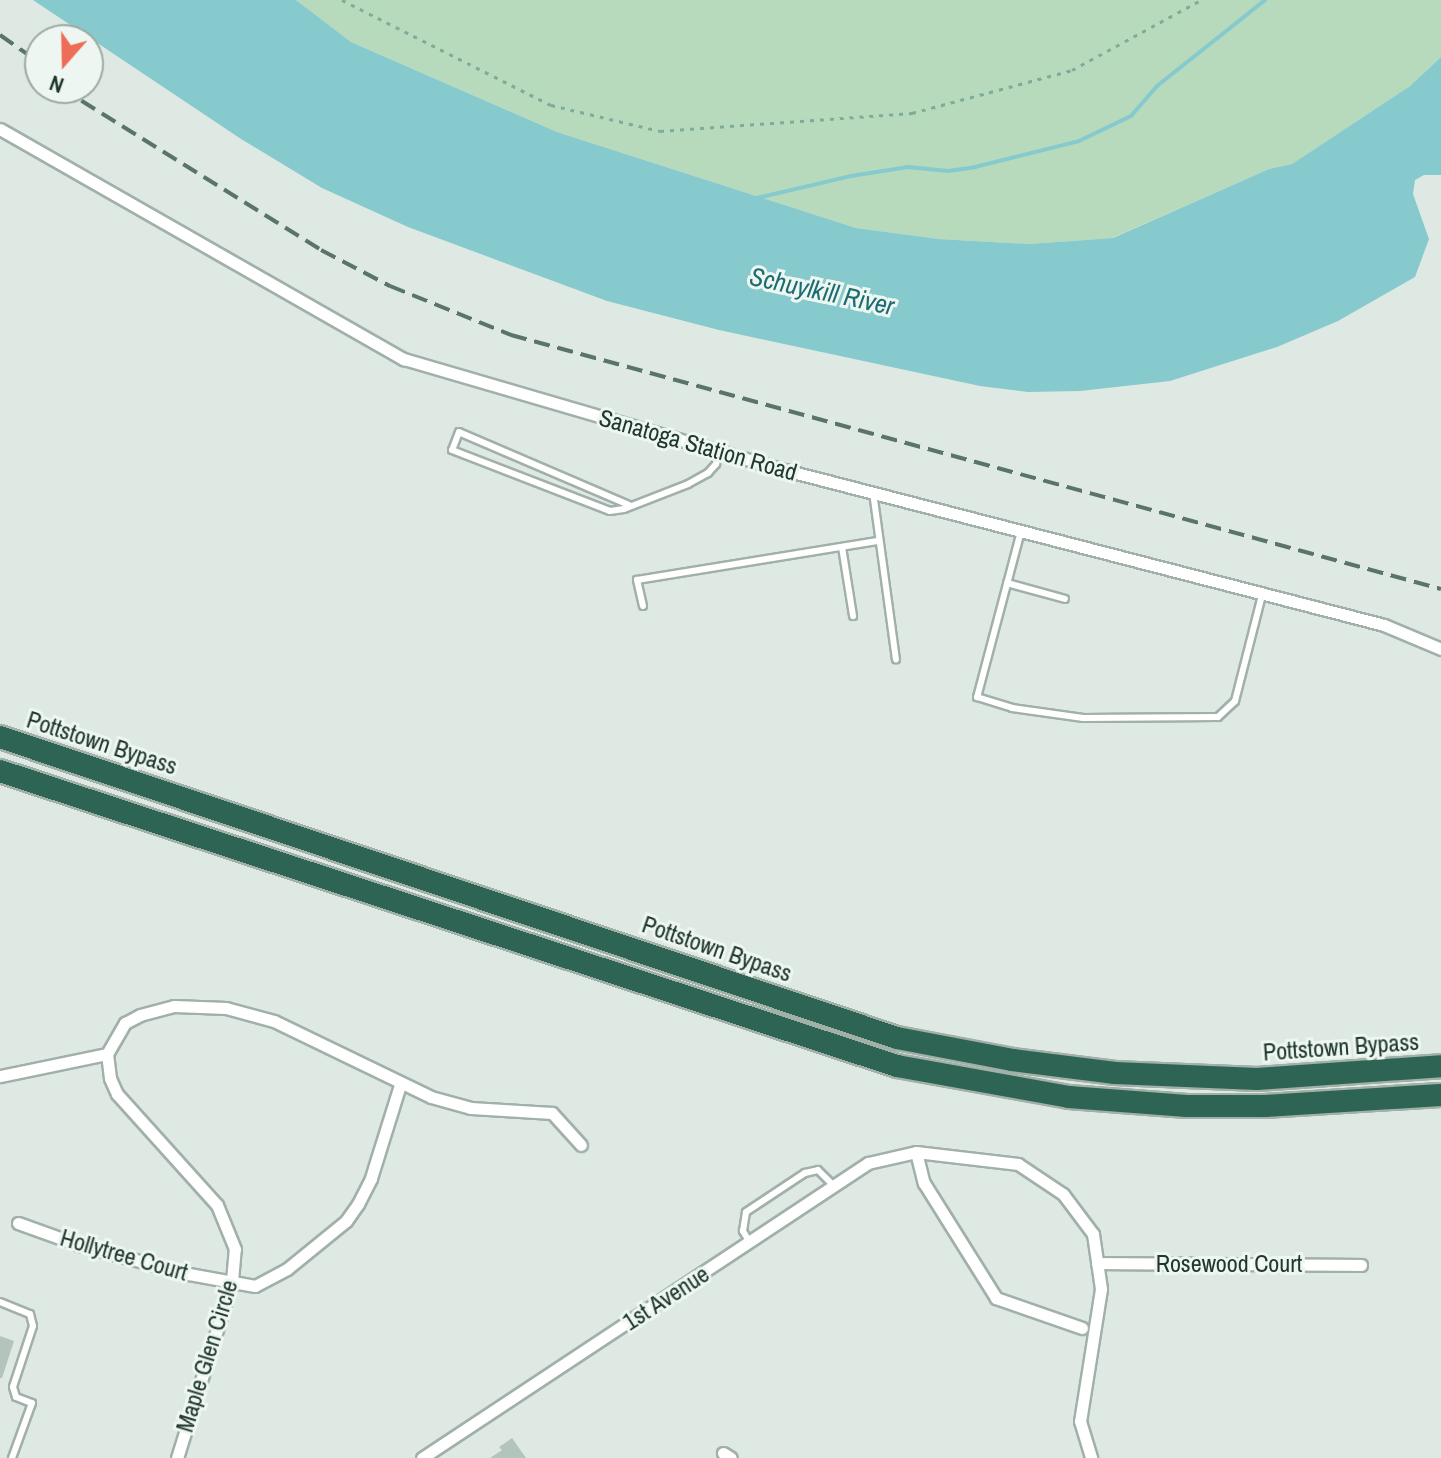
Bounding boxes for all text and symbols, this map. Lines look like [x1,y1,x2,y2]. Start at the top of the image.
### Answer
north arrow [24,24,104,104]
text: N [45,68,68,101]
water label: Schuylkill River [747,260,897,322]
street label: Sanatoga Station Road [596,403,800,487]
street label: Pottstown Bypass [23,705,181,781]
street label: Pottstown Bypass [638,910,796,988]
street label: Pottstown Bypass [1262,1027,1420,1067]
street label: Hollytree Court [57,1223,191,1287]
street label: Rosewood Court [1156,1250,1302,1278]
street label: 1st Avenue [617,1259,715,1337]
street label: Maple Glen Circle [170,1276,244,1436]

